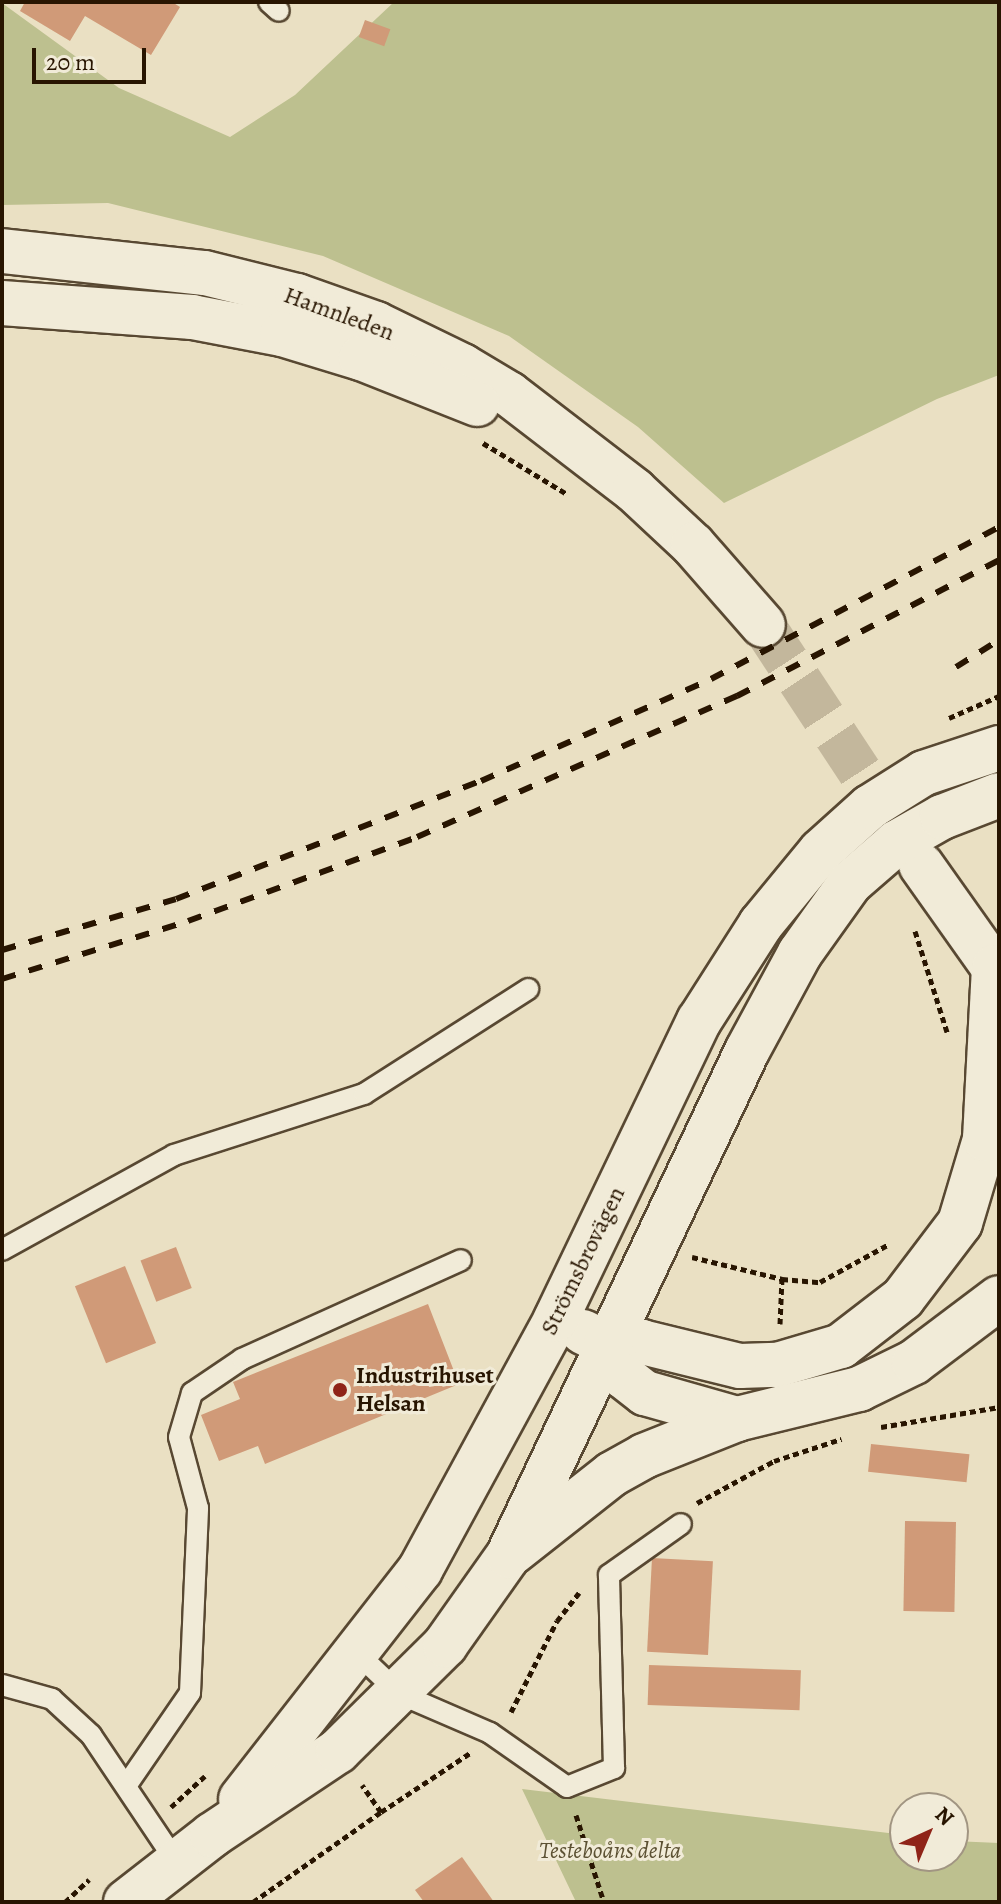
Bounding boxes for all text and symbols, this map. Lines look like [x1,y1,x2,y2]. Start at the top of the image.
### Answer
scale bar [36,32,150,82]
text: 20 m [46,46,95,78]
street label: Hamnleden [280,281,398,347]
street label: Strömsbrovägen [535,1182,631,1340]
place label: Industrihuset Helsan [356,1362,494,1418]
marker: Industrihuset Helsan [331,1381,349,1399]
north arrow [889,1792,969,1872]
text: N [928,1800,960,1833]
park label: Testeboåns delta [539,1837,681,1865]

